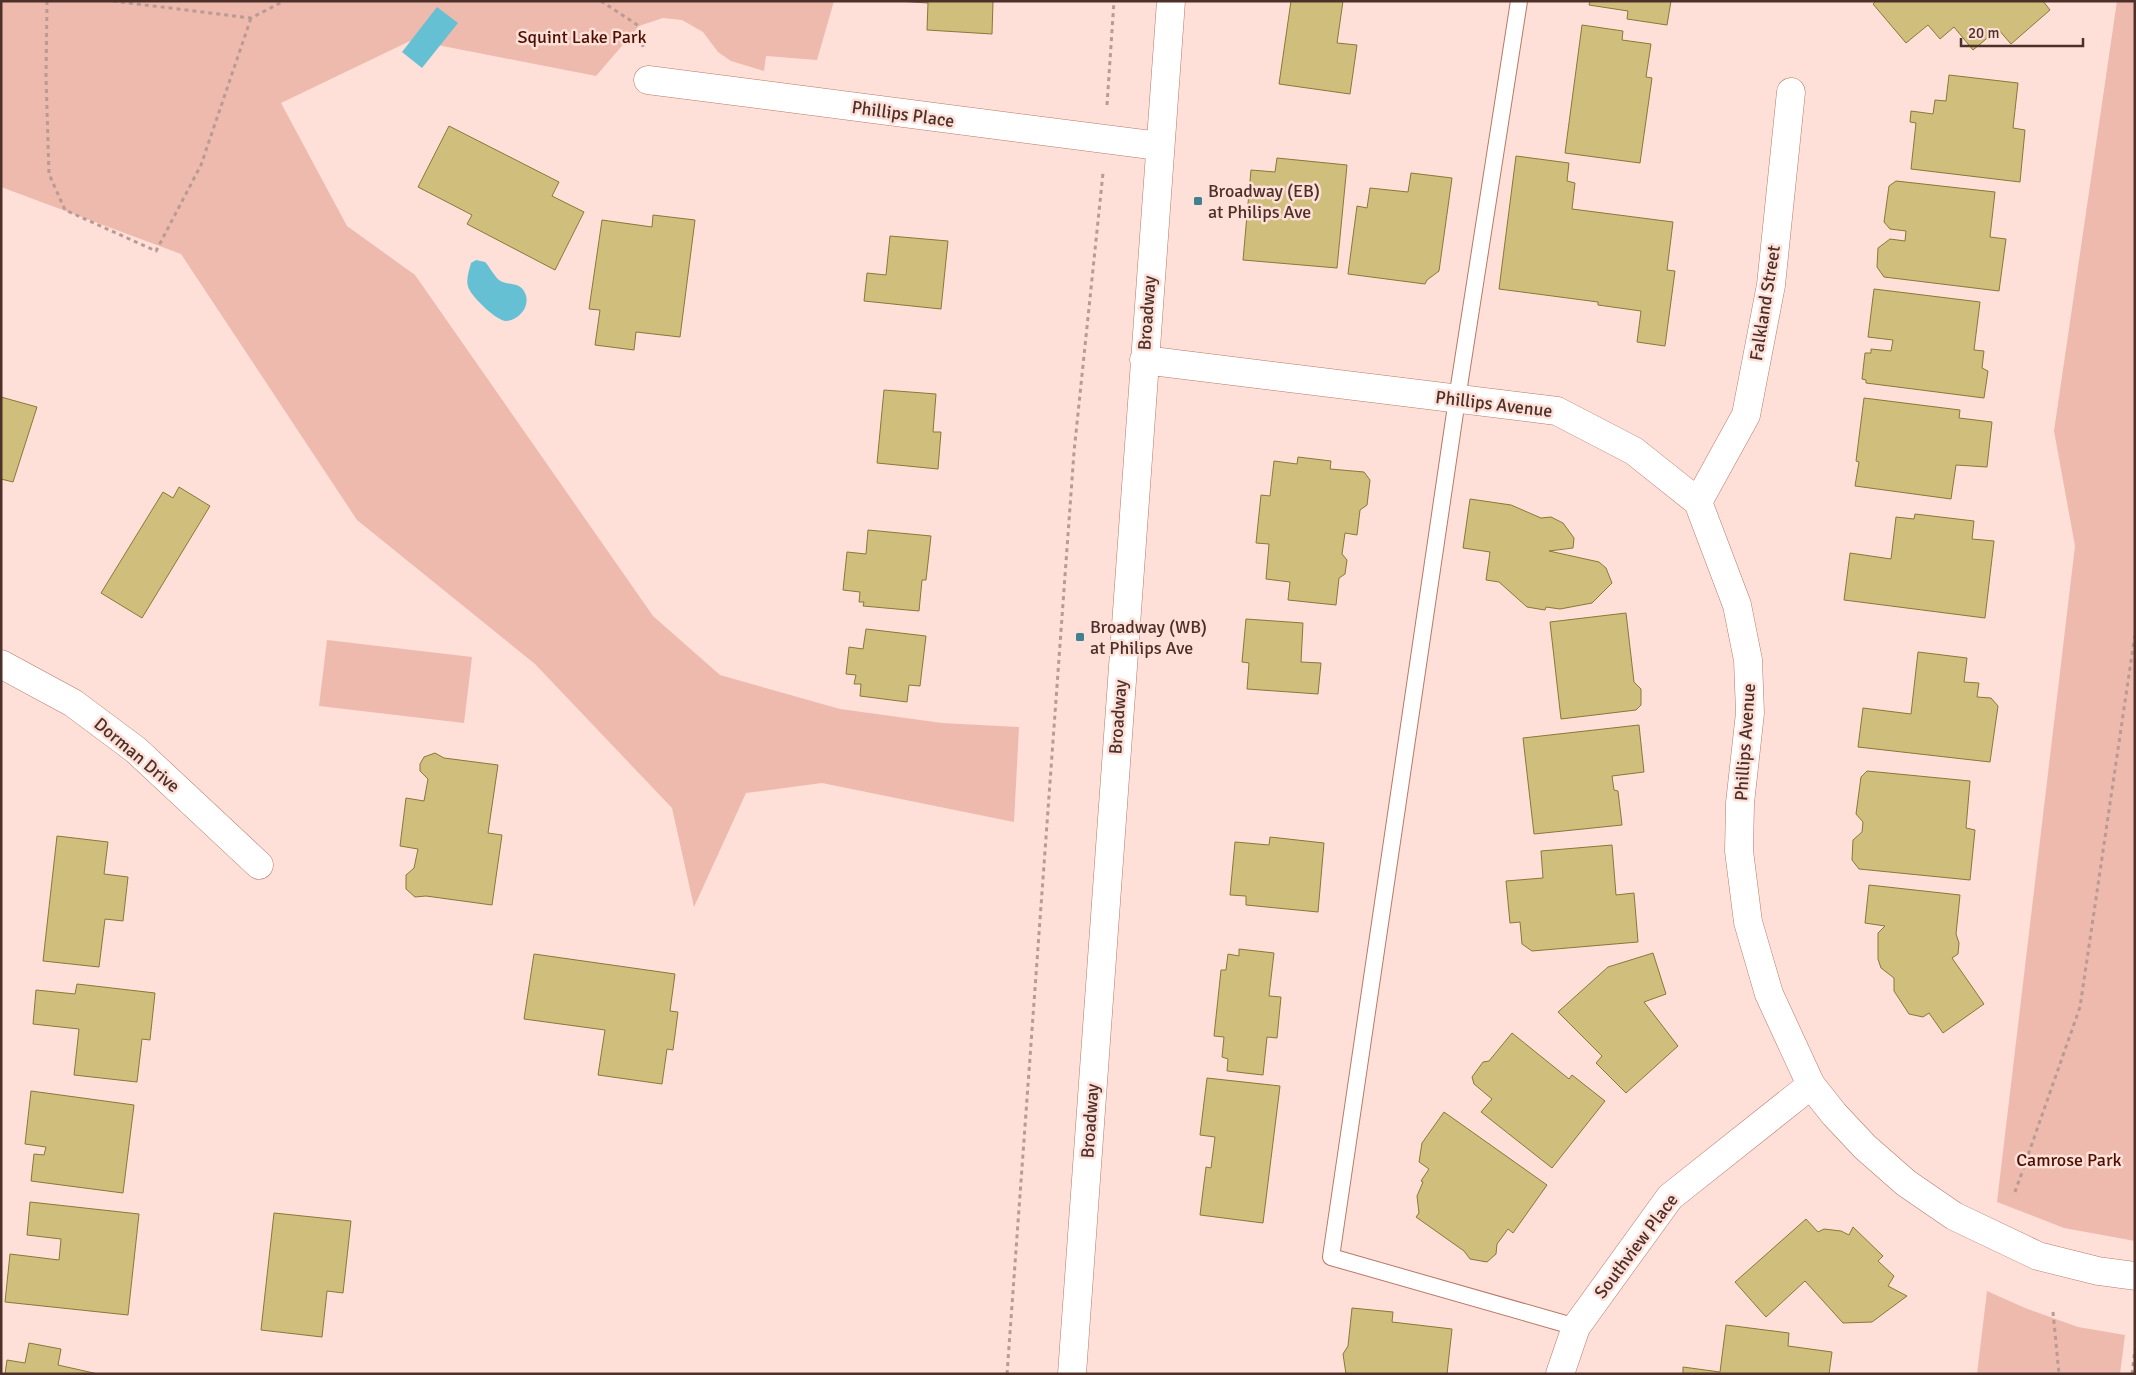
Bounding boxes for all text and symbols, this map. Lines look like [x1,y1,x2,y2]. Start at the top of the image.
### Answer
scale bar [1961,15,2084,47]
text: 20 m [1968,24,1999,42]
park label: Squint Lake Park [518,26,646,48]
street label: Phillips Place [850,96,956,132]
place label: Broadway (EB) at Philips Ave [1208,180,1320,223]
marker: Broadway (EB) at Philips Ave [1192,195,1204,207]
street label: Falkland Street [1745,244,1785,362]
street label: Broadway [1133,274,1161,351]
street label: Phillips Avenue [1434,386,1554,422]
place label: Broadway (WB) at Philips Ave [1090,616,1207,659]
marker: Broadway (WB) at Philips Ave [1074,631,1086,643]
street label: Broadway [1104,678,1132,755]
street label: Phillips Avenue [1730,683,1760,801]
street label: Dorman Drive [90,713,184,797]
street label: Broadway [1076,1082,1104,1159]
park label: Camrose Park [2016,1149,2122,1171]
street label: Southview Place [1589,1189,1683,1303]

